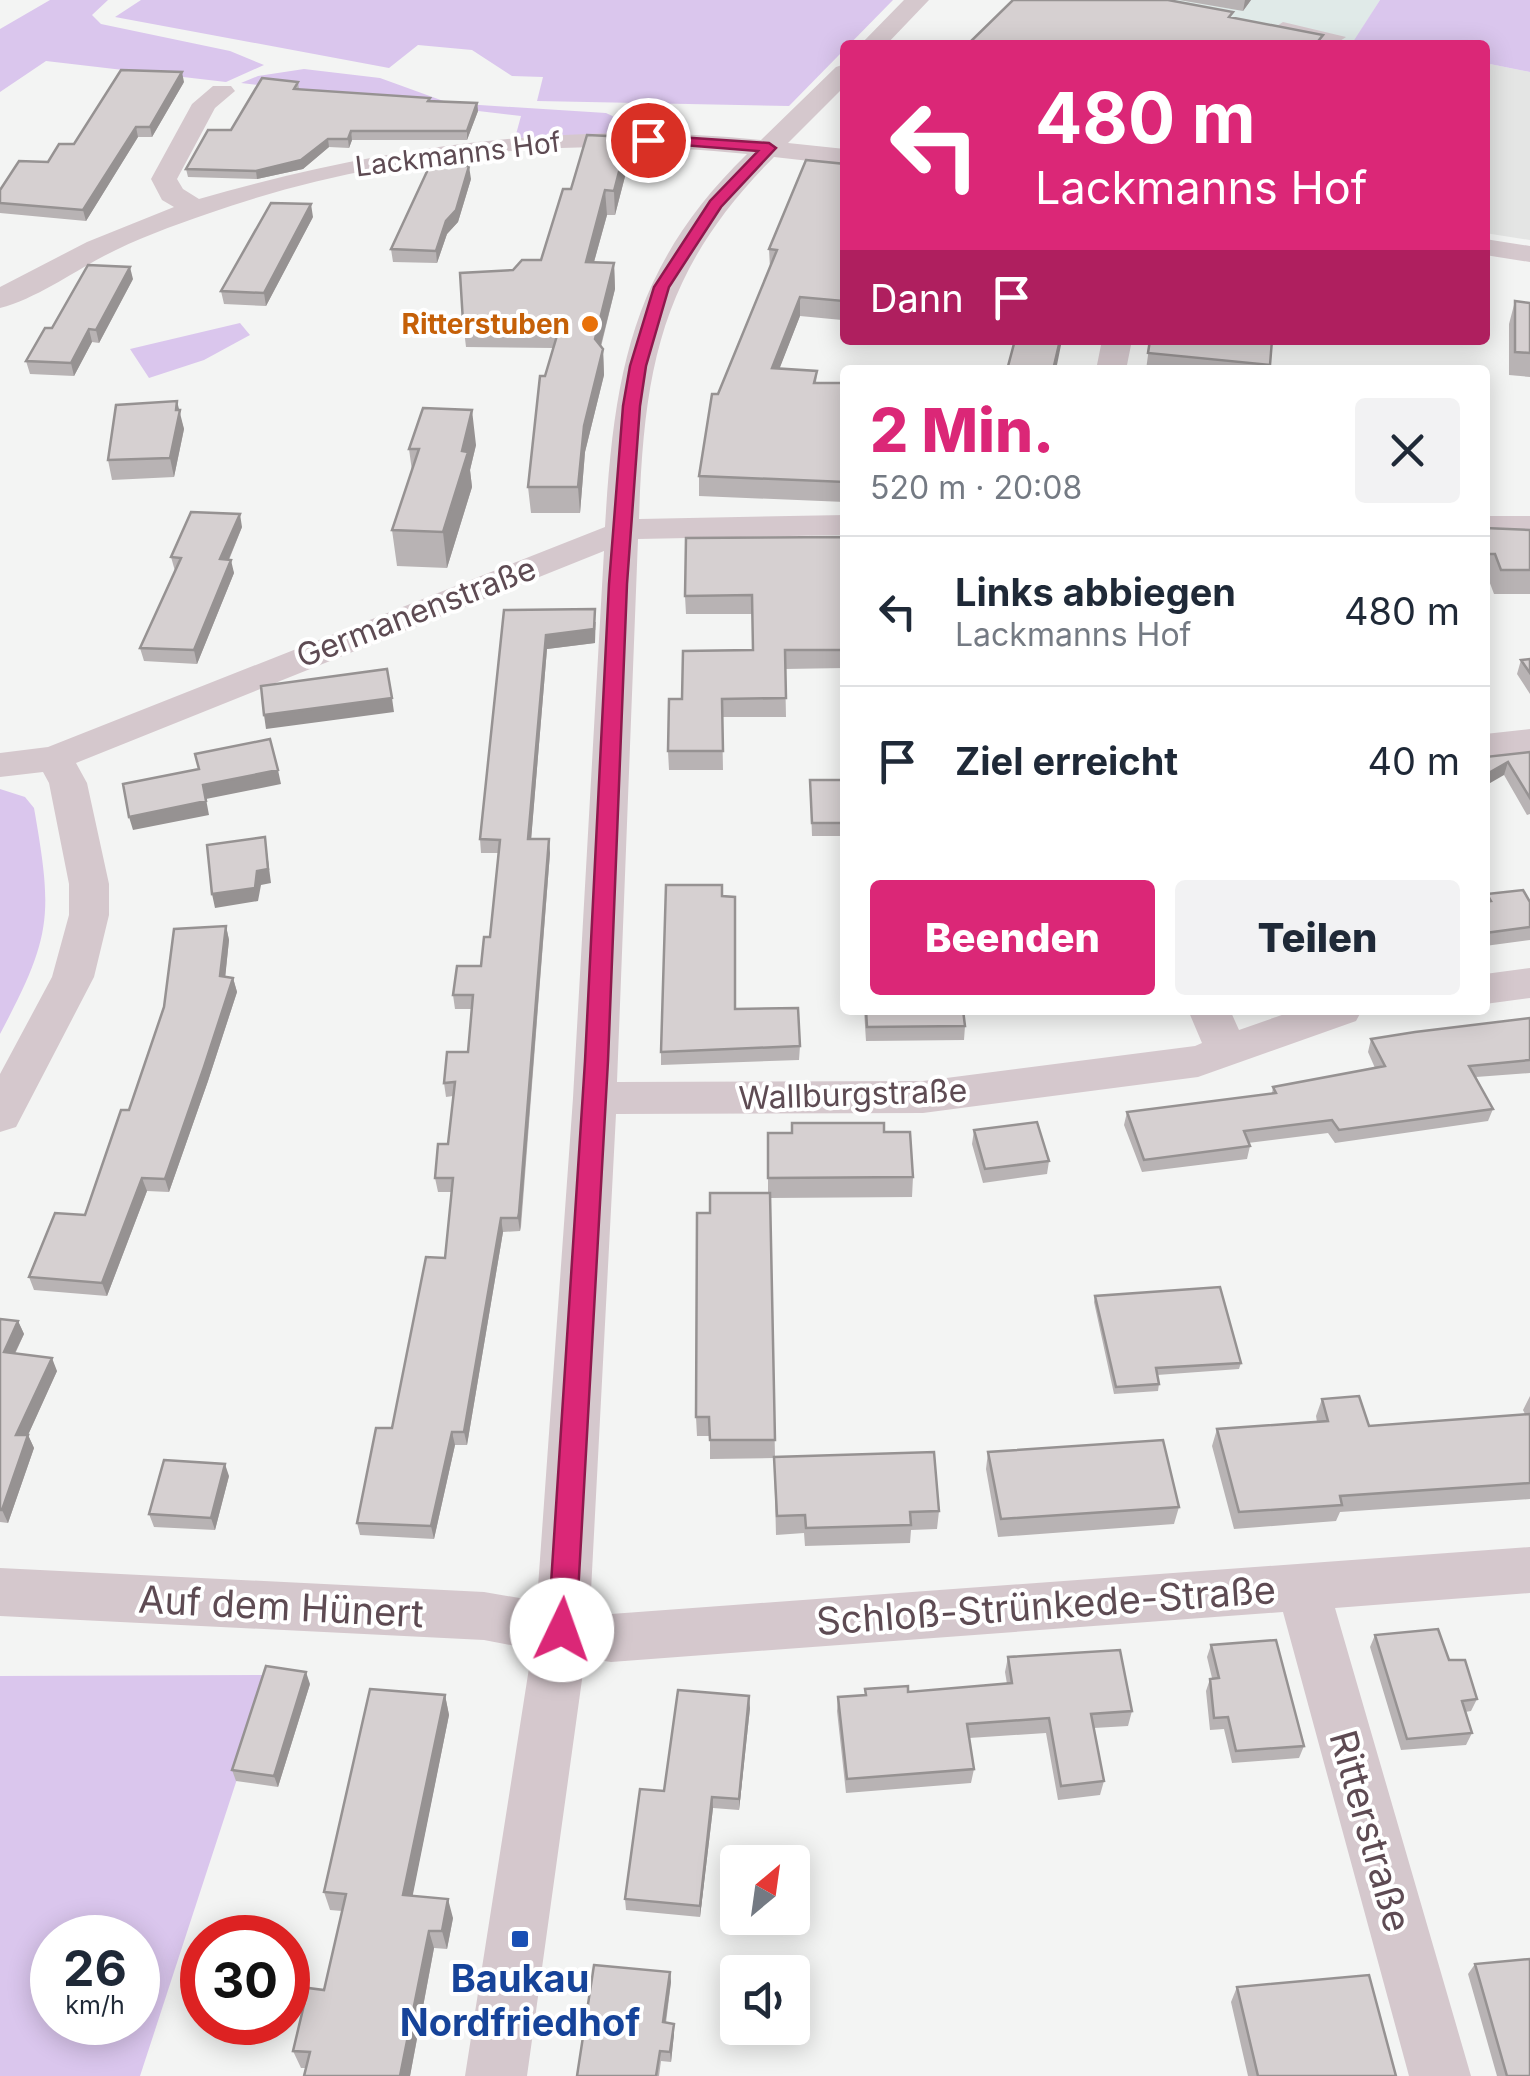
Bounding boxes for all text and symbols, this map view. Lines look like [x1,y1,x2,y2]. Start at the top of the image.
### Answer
text: 480 m [1035,75,1256,160]
icon: left [870,80,1000,210]
pin [606,98,691,183]
icon: arrive [621,113,676,168]
street label: Lackmanns Hof [353,125,563,183]
text: Lackmanns Hof [1035,160,1367,215]
icon: arrive [984,270,1039,325]
text: Dann [870,275,964,321]
place label: Ritterstuben [402,307,570,341]
marker: Ritterstuben [579,313,601,335]
text: 2 Min. [870,394,1054,466]
button: close [1355,398,1460,503]
text: 520 m · 20:08 [870,468,1082,507]
street label: Germanenstraße [291,548,541,676]
text: Links abbiegen [955,569,1236,615]
icon: left [870,584,925,639]
text: 480 m [1344,588,1460,634]
text: Lackmanns Hof [955,615,1191,654]
icon: arrive [870,734,925,789]
text: Ziel erreicht [955,738,1178,784]
text: 40 m [1368,738,1460,784]
button: Beenden [870,880,1155,995]
button: Teilen [1175,880,1460,995]
street label: Wallburgstraße [738,1071,968,1117]
street label: Schloß-Strünkede-Straße [815,1566,1277,1644]
street label: Auf dem Hünert [137,1576,425,1636]
position arrow [510,1578,614,1682]
street label: Ritterstraße [1320,1725,1422,1937]
north arrow [720,1845,810,1935]
map controls [720,1845,810,2045]
speed limit sign: 30 [180,1915,310,2045]
marker: Baukau Nordfriedhof [509,1928,531,1950]
text: 26 [63,1938,127,1998]
place label: Baukau Nordfriedhof [400,1955,640,2045]
button: sound [720,1955,810,2045]
text: km/h [65,1990,125,2020]

